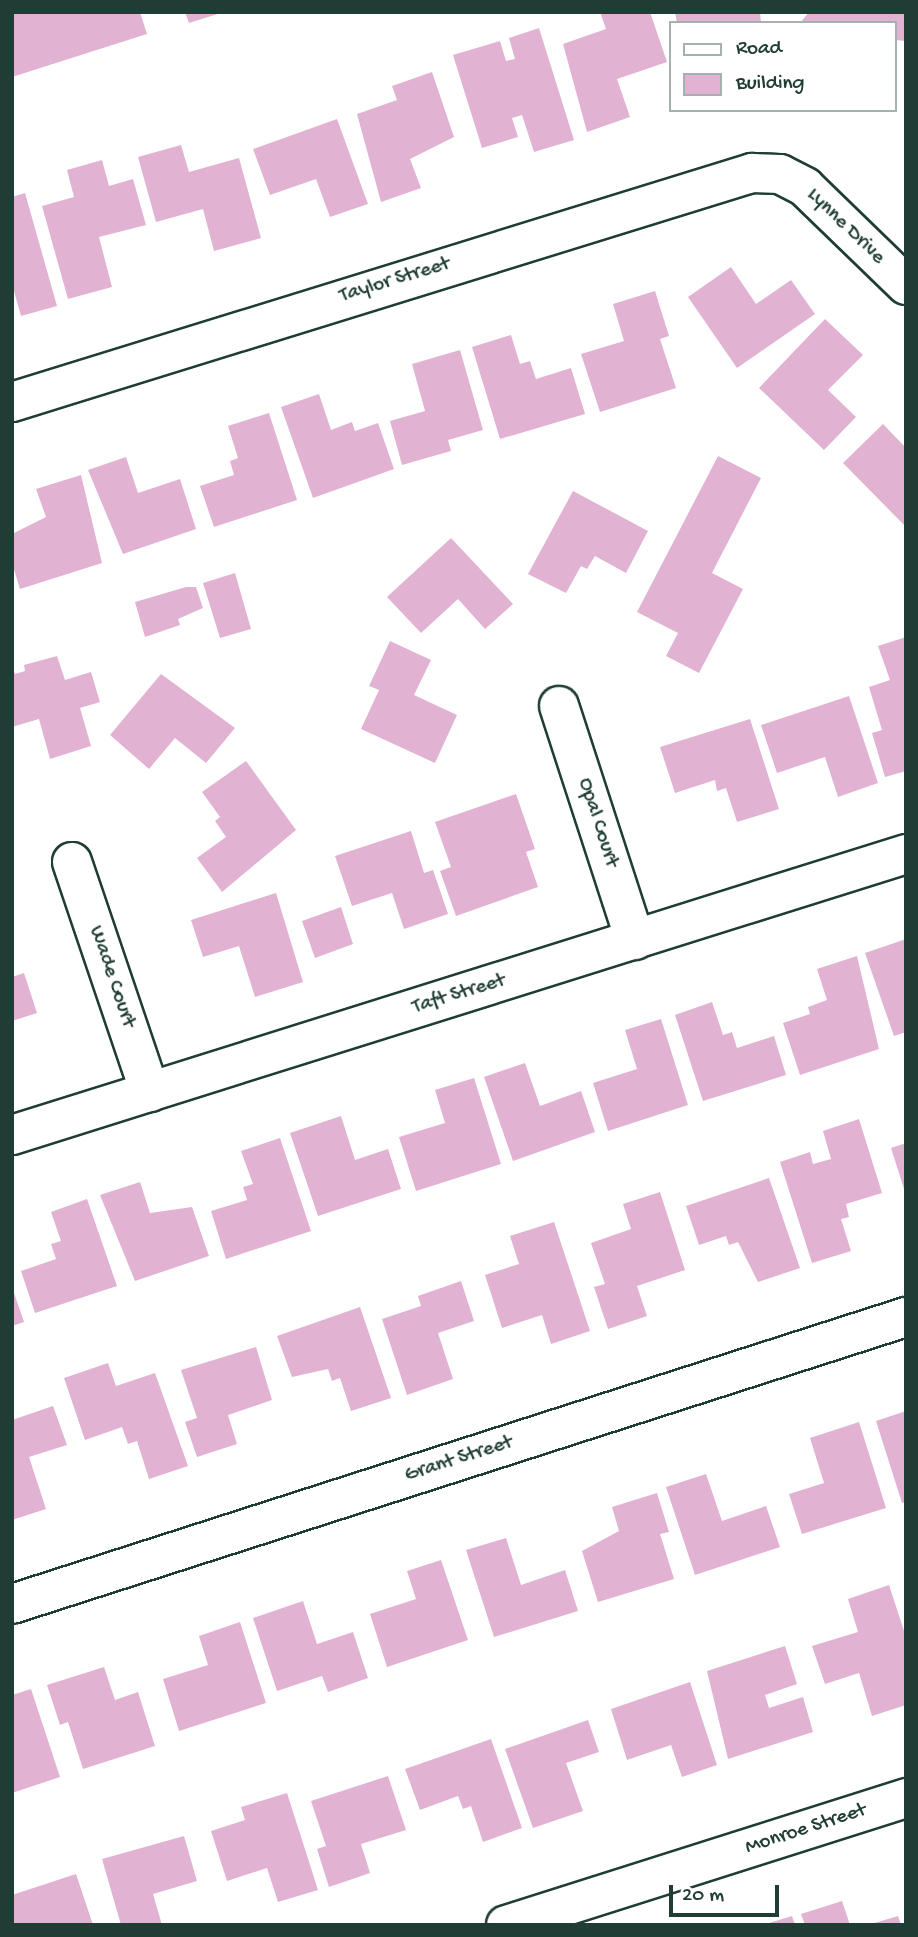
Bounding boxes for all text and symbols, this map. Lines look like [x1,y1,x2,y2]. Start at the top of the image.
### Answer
legend [670,21,897,112]
text: Road [736,37,782,62]
text: Building [736,72,805,97]
street label: Lynne Drive [800,183,890,271]
street label: Taylor Street [337,252,453,310]
street label: Opal Court [571,775,623,871]
street label: Wade Court [82,923,140,1031]
street label: Taft Street [410,969,508,1021]
street label: Grant Street [402,1431,516,1489]
street label: Monroe Street [742,1799,870,1861]
scale bar [673,1870,783,1914]
text: 20 m [682,1884,724,1909]

